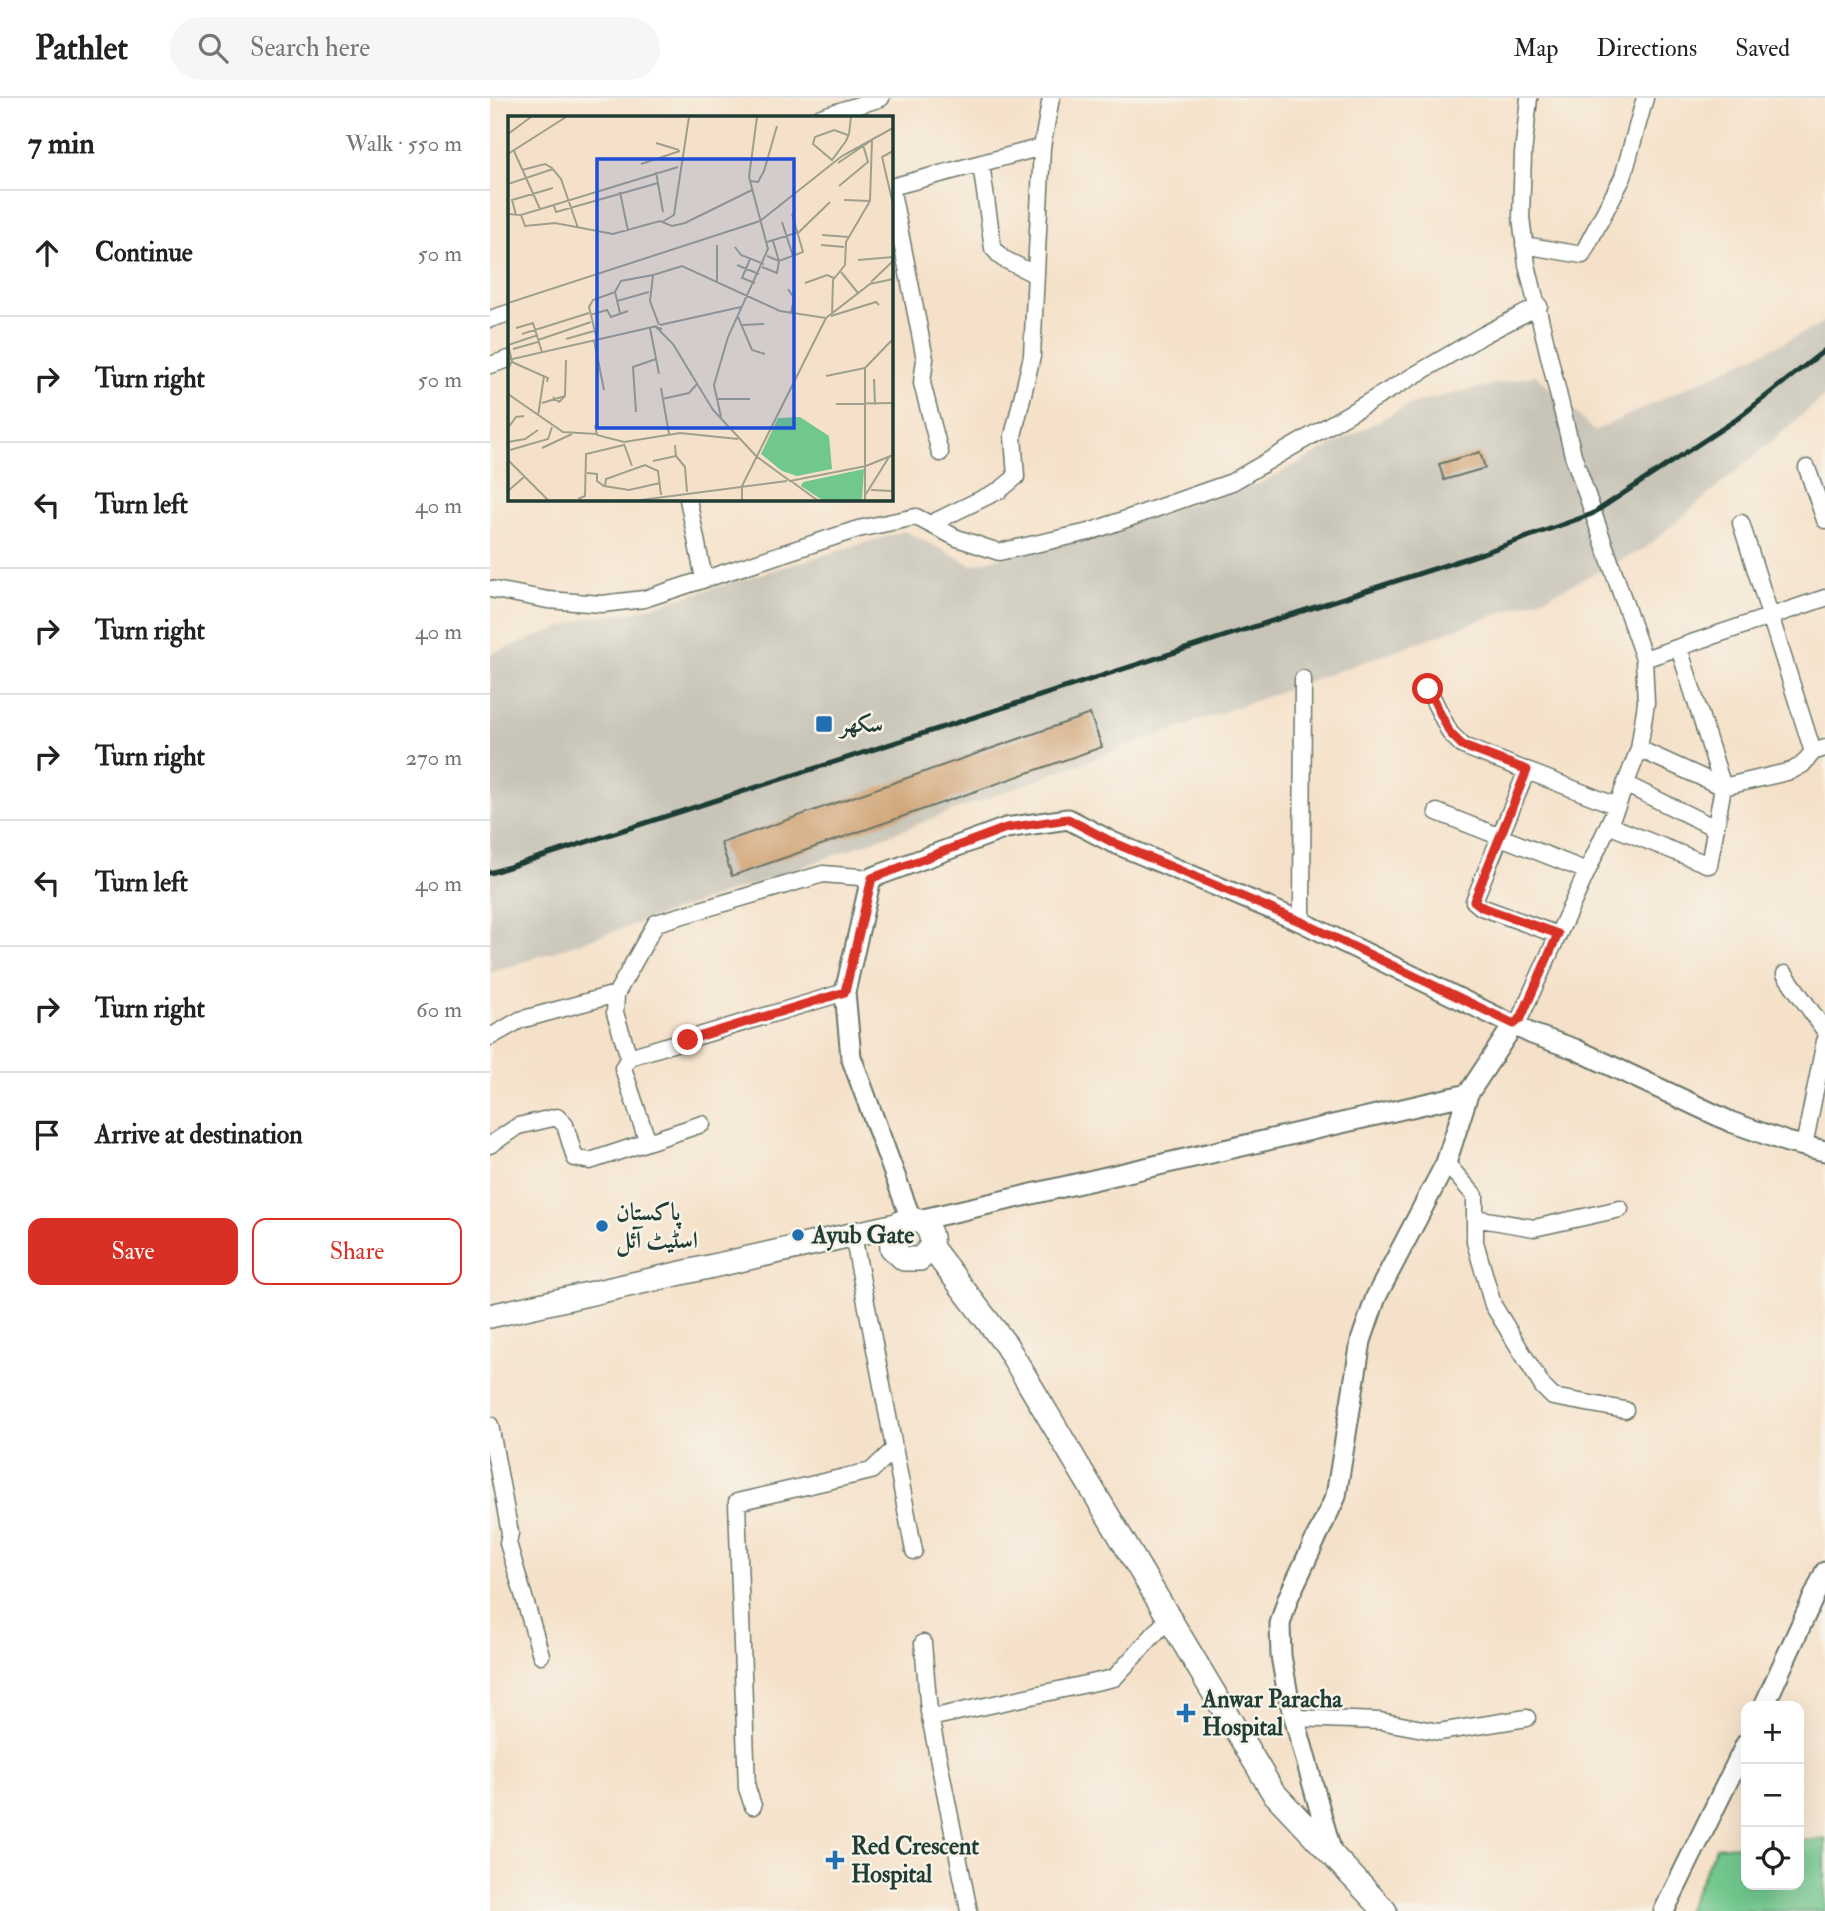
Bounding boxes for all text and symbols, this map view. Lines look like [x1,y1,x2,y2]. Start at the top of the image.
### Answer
search box [170,17,660,80]
text: Pathlet [35,28,128,69]
icon: search [194,29,232,67]
text: Search here [250,32,370,64]
text: Map [1513,33,1558,64]
text: Directions [1596,33,1697,64]
text: Saved [1735,33,1790,64]
inset map [508,116,892,500]
text: 7 min [28,125,95,162]
text: Walk · 550 m [346,129,462,158]
icon: ahead [28,234,66,272]
text: Continue [95,237,193,269]
text: 50 m [418,239,462,268]
icon: right [28,360,66,398]
text: Turn right [95,363,205,395]
text: 50 m [418,365,462,394]
icon: left [28,486,66,524]
text: Turn left [95,489,188,521]
text: 40 m [415,491,462,520]
icon: right [28,612,66,650]
text: Turn right [95,615,205,647]
text: 40 m [415,617,462,646]
route start [1412,673,1443,704]
place label: سكهر [837,709,883,740]
marker: سكهر [814,714,834,734]
icon: right [28,738,66,776]
text: Turn right [95,741,205,773]
text: 270 m [405,743,462,772]
icon: left [28,864,66,902]
text: Turn left [95,867,188,899]
text: 40 m [415,869,462,898]
icon: right [28,990,66,1028]
text: Turn right [95,993,205,1025]
text: 60 m [416,995,462,1024]
route end [672,1024,703,1055]
icon: arrive [28,1116,66,1154]
text: Arrive at destination [95,1119,303,1151]
place label: پاکستان اسٹیٹ آئل [616,1197,698,1257]
button: Save [28,1218,238,1285]
button: Share [252,1218,462,1285]
marker: پاکستان اسٹیٹ آئل [594,1218,610,1234]
place label: Ayub Gate [811,1220,914,1251]
marker: Ayub Gate [790,1227,806,1243]
place label: Anwar Paracha Hospital [1201,1684,1343,1743]
map controls [1741,1701,1804,1890]
button: + [1741,1701,1804,1764]
marker: Anwar Paracha Hospital [1176,1703,1196,1723]
button: − [1741,1764,1804,1827]
button: locate [1741,1827,1804,1890]
place label: Red Crescent Hospital [851,1831,979,1890]
marker: Red Crescent Hospital [825,1850,845,1870]

